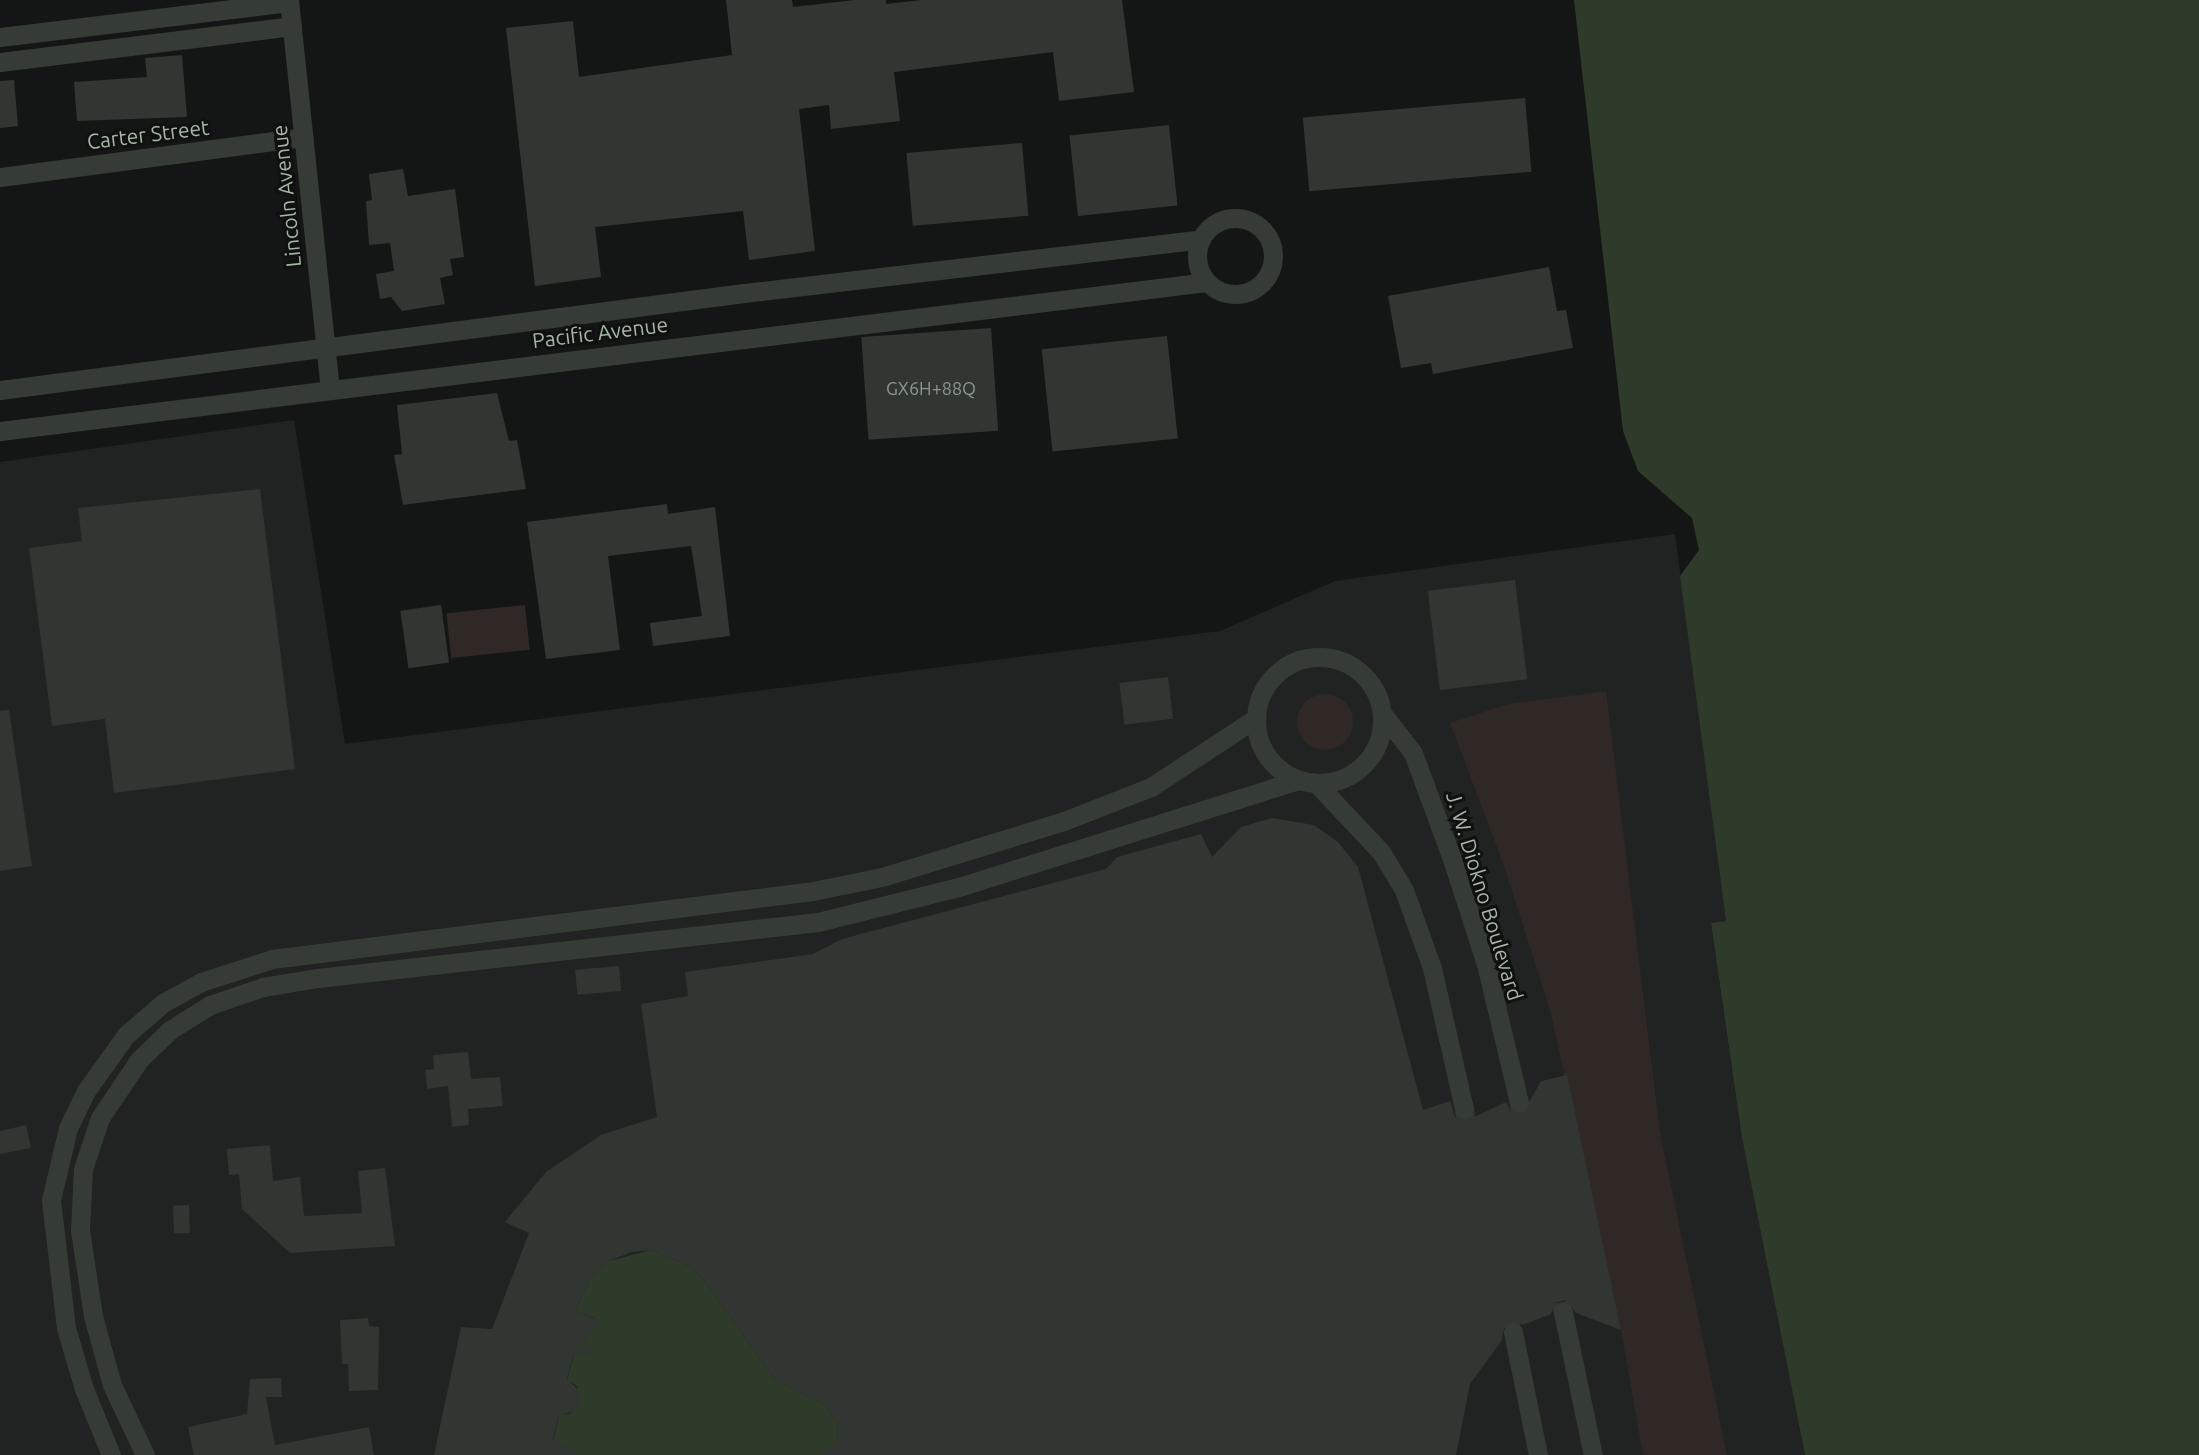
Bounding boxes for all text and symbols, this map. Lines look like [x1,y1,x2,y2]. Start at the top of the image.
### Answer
street label: Carter Street [85,114,211,154]
street label: Lincoln Avenue [266,124,306,268]
street label: Pacific Avenue [531,311,669,353]
house number: GX6H+88Q [886,377,976,399]
street label: J. W. Diokno Boulevard [1441,789,1529,1003]

